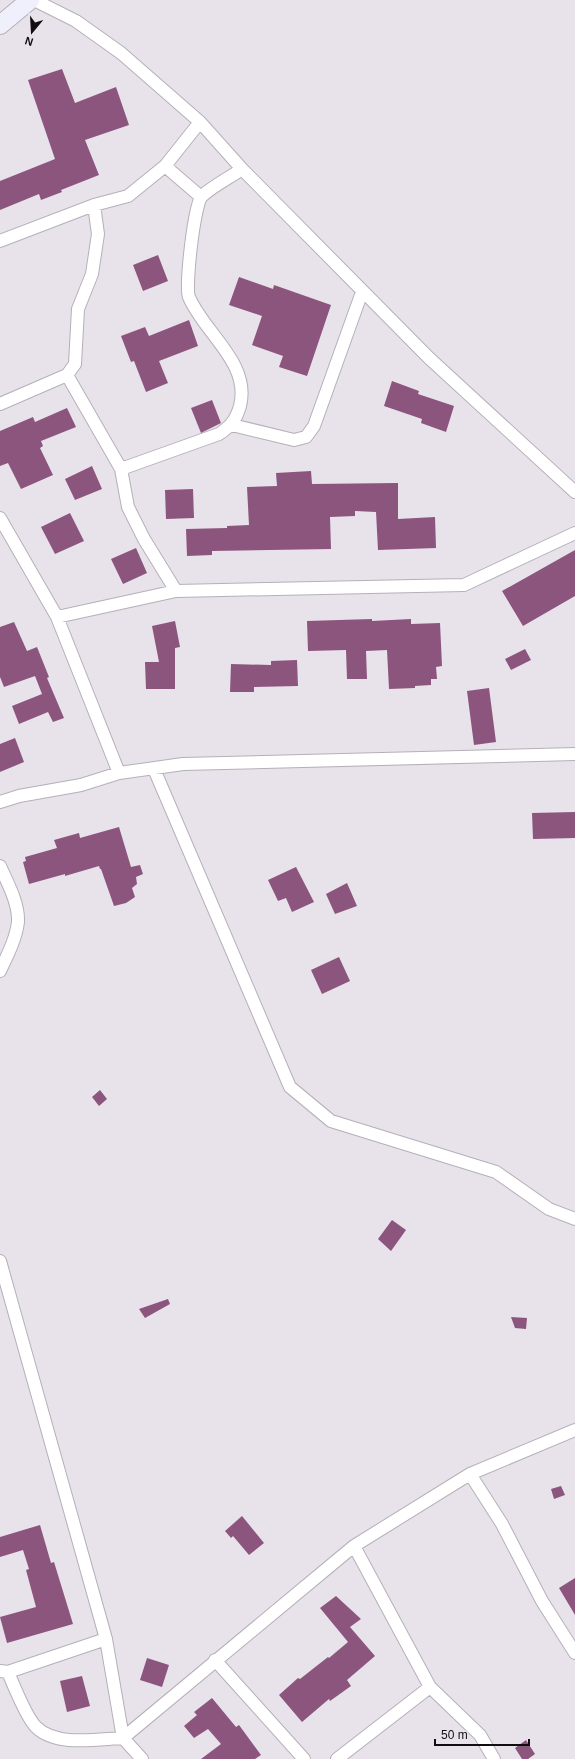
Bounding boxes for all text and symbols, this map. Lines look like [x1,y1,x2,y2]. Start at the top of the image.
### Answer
north arrow [12,12,52,52]
text: N [23,35,35,48]
scale bar [435,1721,529,1747]
text: 50 m [441,1728,468,1742]

